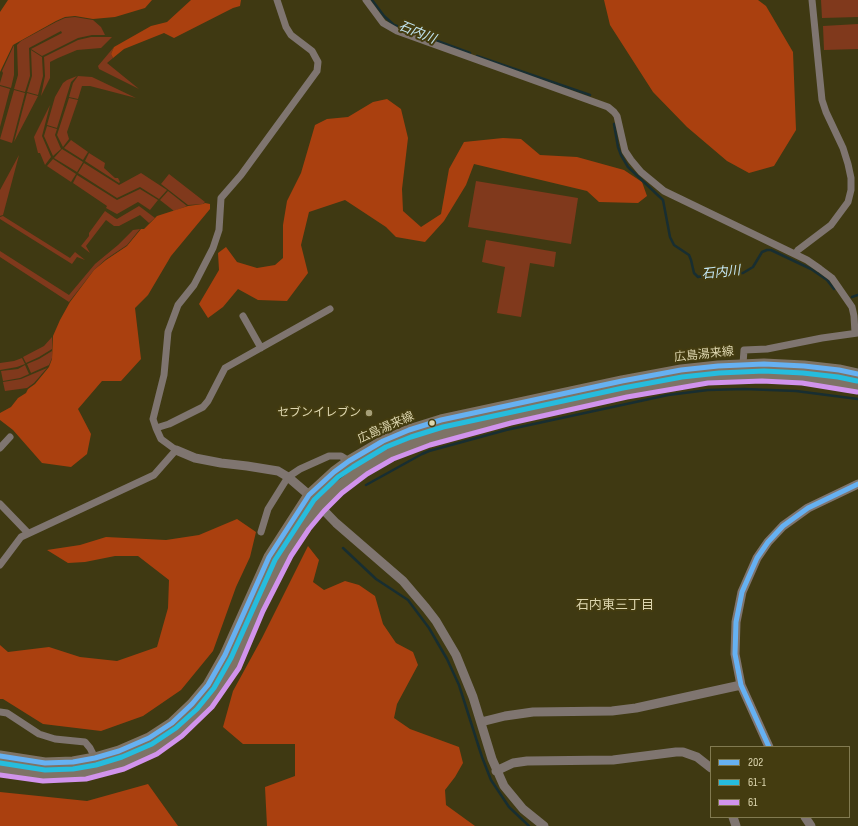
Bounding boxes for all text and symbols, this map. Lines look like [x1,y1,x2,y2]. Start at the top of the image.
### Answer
water label: 石内川 [396,18,438,48]
water label: 石内川 [701,263,741,283]
street label: 広島湯来線 [673,345,735,365]
place label: セブンイレブン [277,406,361,420]
marker: セブンイレブン [364,408,374,418]
street label: 広島湯来線 [356,409,416,447]
unlabelled marker [427,418,437,428]
district label: 石内東三丁目 [576,598,654,614]
legend [710,746,850,818]
text: 202 [748,755,763,770]
text: 61-1 [748,775,766,790]
text: 61 [748,795,757,810]

